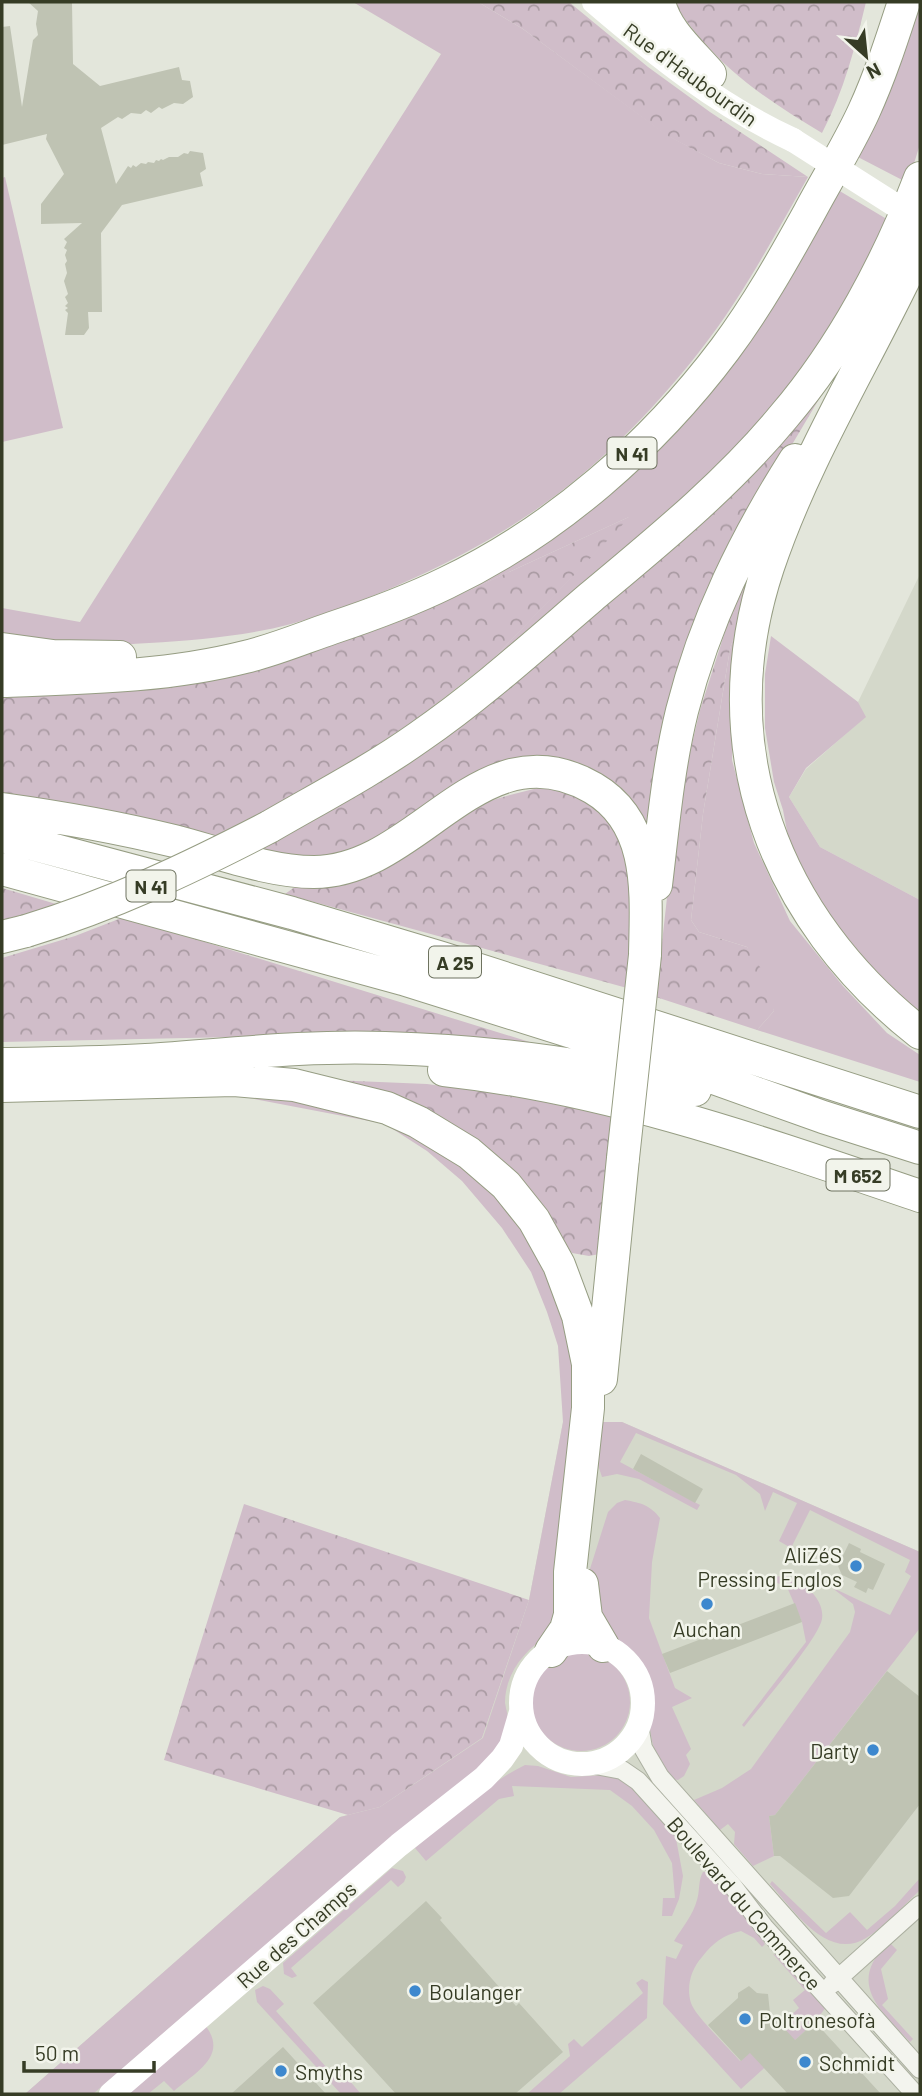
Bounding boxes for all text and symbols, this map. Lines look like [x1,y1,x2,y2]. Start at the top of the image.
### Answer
street label: Rue d'Haubourdin [619,17,763,131]
north arrow [831,21,901,91]
text: N [863,58,885,85]
road number: N 41 [608,437,656,468]
road number: N 41 [127,870,176,902]
road number: A 25 [429,946,481,978]
road number: M 652 [826,1160,890,1190]
place label: AliZéS Pressing Englos [697,1542,842,1591]
marker: AliZéS Pressing Englos [848,1558,864,1574]
marker: Auchan [699,1596,715,1612]
place label: Auchan [673,1616,741,1641]
place label: Darty [810,1738,859,1763]
marker: Darty [865,1742,881,1758]
street label: Boulevard du Commerce [663,1811,827,1995]
street label: Rue des Champs [231,1875,361,1993]
place label: Boulanger [429,1979,522,2004]
marker: Boulanger [407,1983,423,1999]
place label: Poltronesofà [759,2007,875,2032]
marker: Poltronesofà [737,2011,753,2027]
scale bar [24,2030,154,2074]
text: 50 m [35,2040,79,2065]
place label: Schmidt [819,2050,895,2075]
marker: Schmidt [797,2054,813,2070]
place label: Smyths [295,2059,363,2084]
marker: Smyths [273,2063,289,2079]

